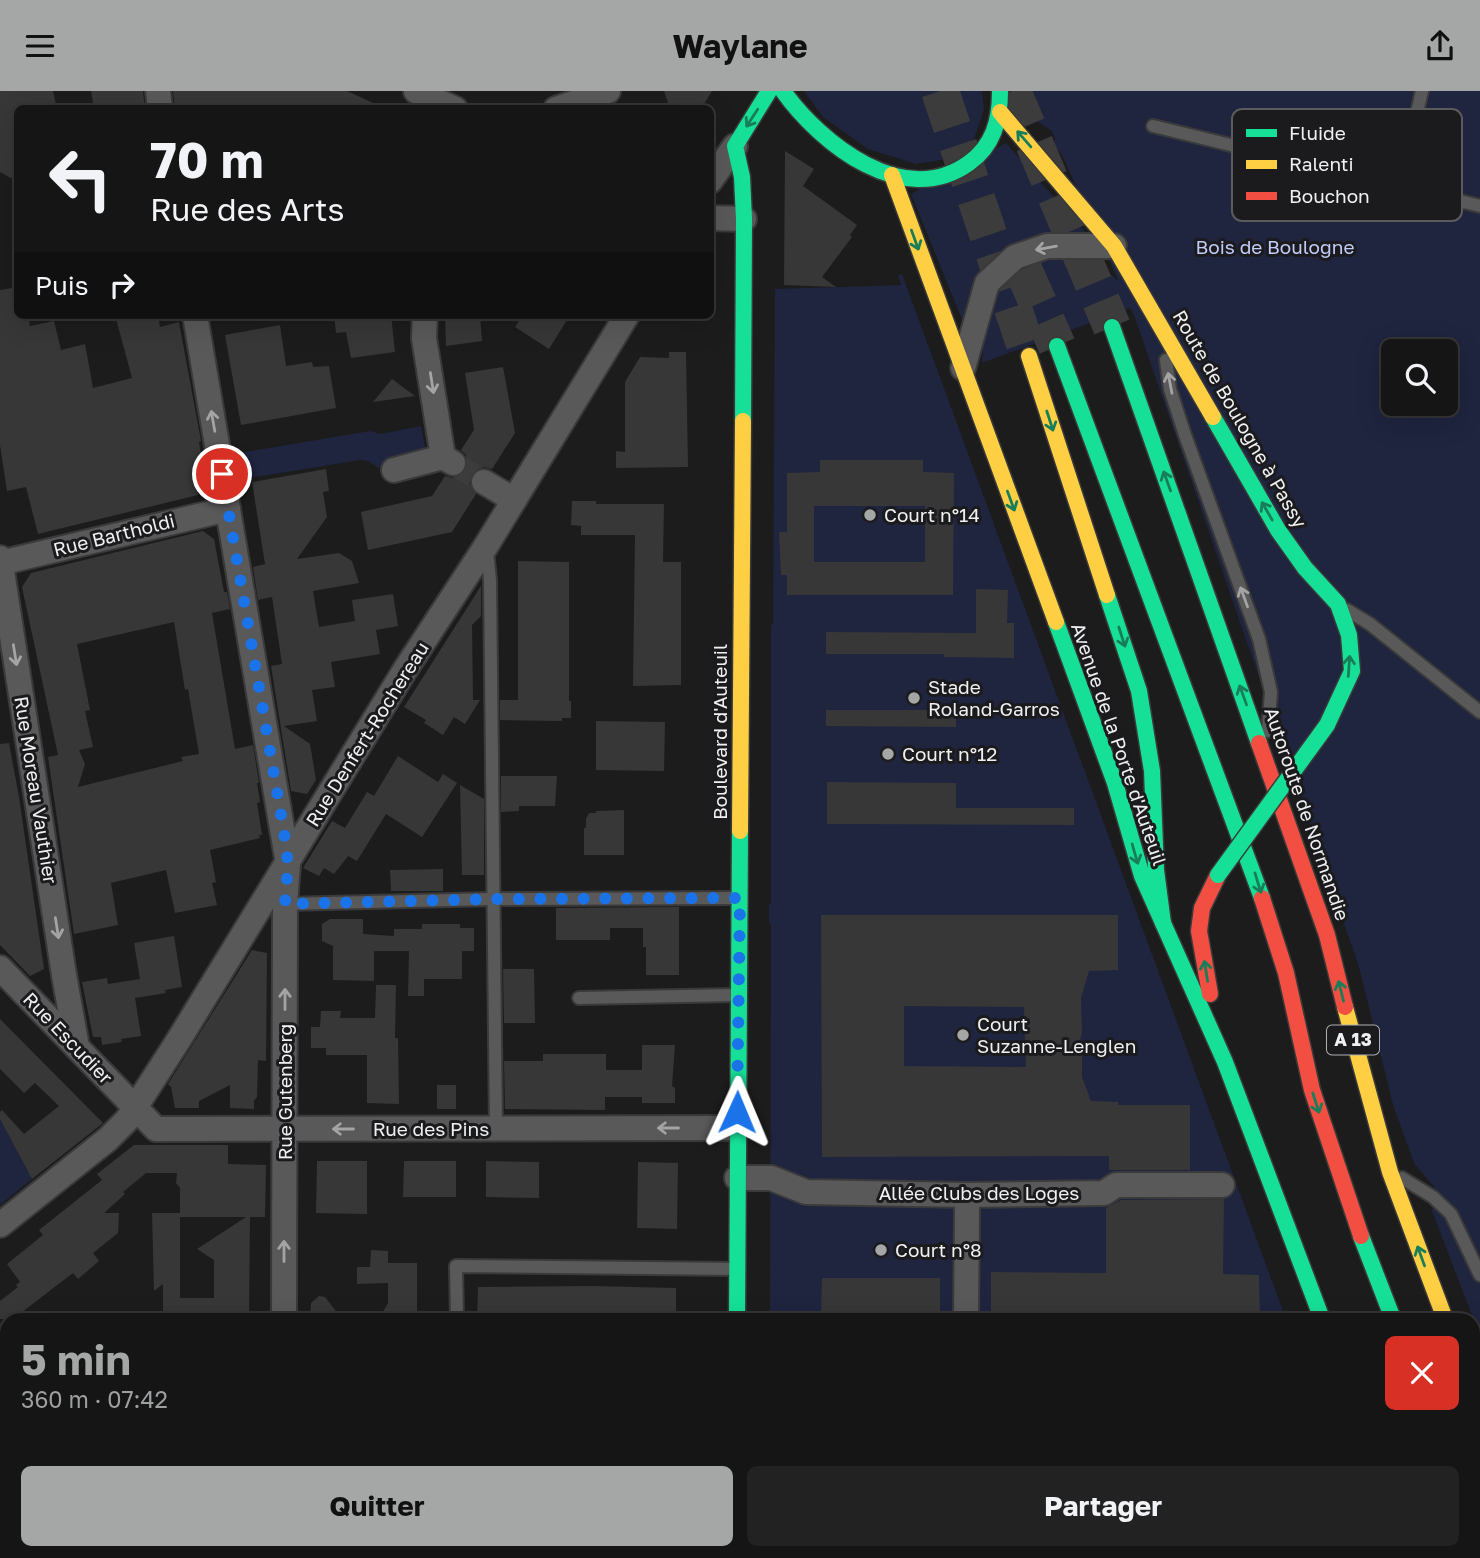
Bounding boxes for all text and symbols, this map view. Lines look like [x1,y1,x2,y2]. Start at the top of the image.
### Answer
icon: menu [21,27,59,65]
text: Waylane [672,27,808,65]
icon: share [1421,27,1459,65]
one-way arrow [744,108,759,127]
legend [1232,109,1462,221]
text: Fluide [1289,121,1346,144]
text: 70 m [150,130,264,189]
one-way arrow [1016,131,1032,149]
icon: left [35,133,126,224]
text: Ralenti [1289,152,1354,175]
text: Bouchon [1289,184,1370,207]
text: Rue des Arts [150,190,345,228]
one-way arrow [910,228,922,250]
park label: Bois de Boulogne [1196,235,1354,258]
one-way arrow [1035,242,1058,256]
icon: right [103,266,141,304]
text: Puis [35,270,89,301]
street label: Route de Boulogne à Passy [1169,306,1313,532]
map controls [1381,339,1458,416]
button: search [1381,339,1458,416]
one-way arrow [426,371,439,394]
one-way arrow [1162,372,1176,395]
one-way arrow [206,410,219,433]
one-way arrow [1045,410,1058,432]
pin [192,444,252,504]
icon: arrive [203,455,241,493]
one-way arrow [1160,470,1172,492]
one-way arrow [1006,489,1018,511]
one-way arrow [1260,502,1274,522]
place label: Court n°14 [884,503,980,526]
marker: Court n°14 [862,507,878,523]
street label: Rue Bartholdi [51,508,177,561]
one-way arrow [1237,587,1249,609]
street label: Avenue de la Porte d'Auteuil [1067,619,1172,868]
one-way arrow [1116,626,1129,648]
street label: Rue Denfert-Rochereau [300,637,433,830]
one-way arrow [8,643,21,666]
street label: Boulevard d'Auteuil [708,644,731,820]
one-way arrow [1343,655,1356,678]
place label: Stade Roland-Garros [928,675,1060,720]
one-way arrow [1236,685,1248,707]
marker: Stade Roland-Garros [906,690,922,706]
street label: Rue Moreau Vauthier [10,695,63,886]
street label: Autoroute de Normandie [1260,704,1355,924]
place label: Court n°12 [902,742,997,765]
marker: Court n°12 [880,746,896,762]
one-way arrow [1130,843,1143,865]
one-way arrow [1253,872,1266,894]
one-way arrow [51,916,64,939]
one-way arrow [1199,960,1212,983]
one-way arrow [1334,980,1347,1003]
street label: Rue Escudier [19,987,118,1089]
one-way arrow [278,988,292,1011]
place label: Court Suzanne-Lenglen [977,1012,1136,1057]
street label: Rue Gutenberg [273,1024,296,1160]
road number: A 13 [1327,1025,1379,1055]
marker: Court Suzanne-Lenglen [955,1027,971,1043]
position arrow [700,1075,774,1149]
one-way arrow [1311,1091,1324,1113]
street label: Rue des Pins [373,1117,489,1140]
one-way arrow [657,1121,680,1135]
one-way arrow [332,1122,355,1135]
street label: Allée Clubs des Loges [879,1181,1079,1204]
place label: Court n°8 [895,1238,982,1261]
one-way arrow [277,1240,291,1263]
marker: Court n°8 [873,1242,889,1258]
one-way arrow [1414,1245,1427,1267]
text: 5 min [21,1334,131,1384]
button: close [1385,1336,1459,1410]
text: 360 m · 07:42 [21,1385,168,1413]
button: Quitter [21,1466,733,1546]
button: Partager [747,1466,1459,1546]

